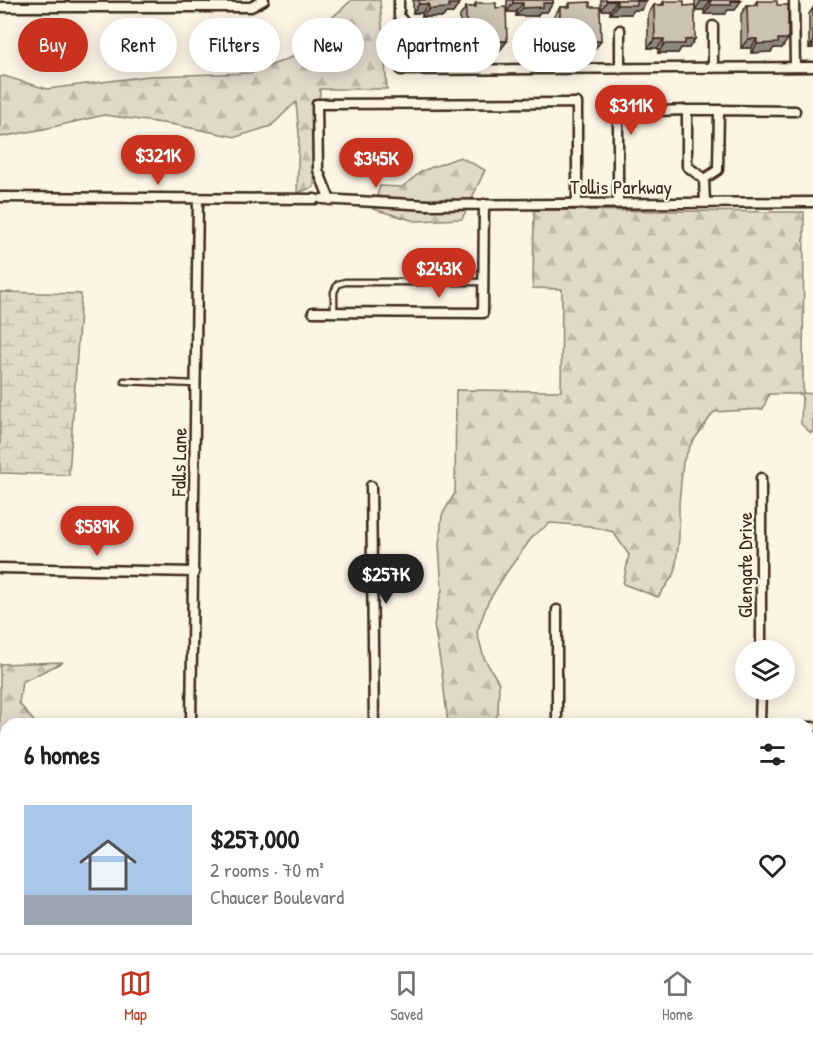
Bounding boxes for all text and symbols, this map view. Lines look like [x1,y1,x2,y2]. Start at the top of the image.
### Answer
chip: Buy [18,18,88,72]
chip: Rent [100,18,177,72]
chip: Filters [189,18,280,72]
chip: New [292,18,364,72]
chip: Apartment [376,18,500,72]
chip: House [512,18,597,72]
pin: $311K [589,85,673,136]
text: $311K [609,91,653,118]
pin: $321K [116,135,200,186]
pin: $345K [334,138,418,189]
text: $321K [135,141,181,168]
text: $345K [353,144,399,171]
street label: Tollis Parkway [570,173,672,200]
pin: $243K [397,248,481,299]
text: $243K [416,254,462,281]
street label: Falls Lane [164,427,193,497]
pin: $589K [55,506,139,557]
text: $589K [74,512,120,539]
street label: Glengate Drive [731,512,758,618]
pin: $257K [344,554,428,605]
text: $257K [362,560,410,587]
map controls [735,640,795,700]
button: layers [735,640,795,700]
text: 6 homes [24,737,100,772]
icon: filters [756,738,789,771]
text: $257,000 [210,821,299,856]
icon: home [72,829,144,901]
icon: heart [756,849,789,882]
text: 2 rooms · 70 m² [210,856,324,883]
text: Chaucer Boulevard [210,883,344,910]
tab: Map [119,967,152,1025]
tab: Saved [390,967,423,1025]
tab: Home [661,967,694,1025]

